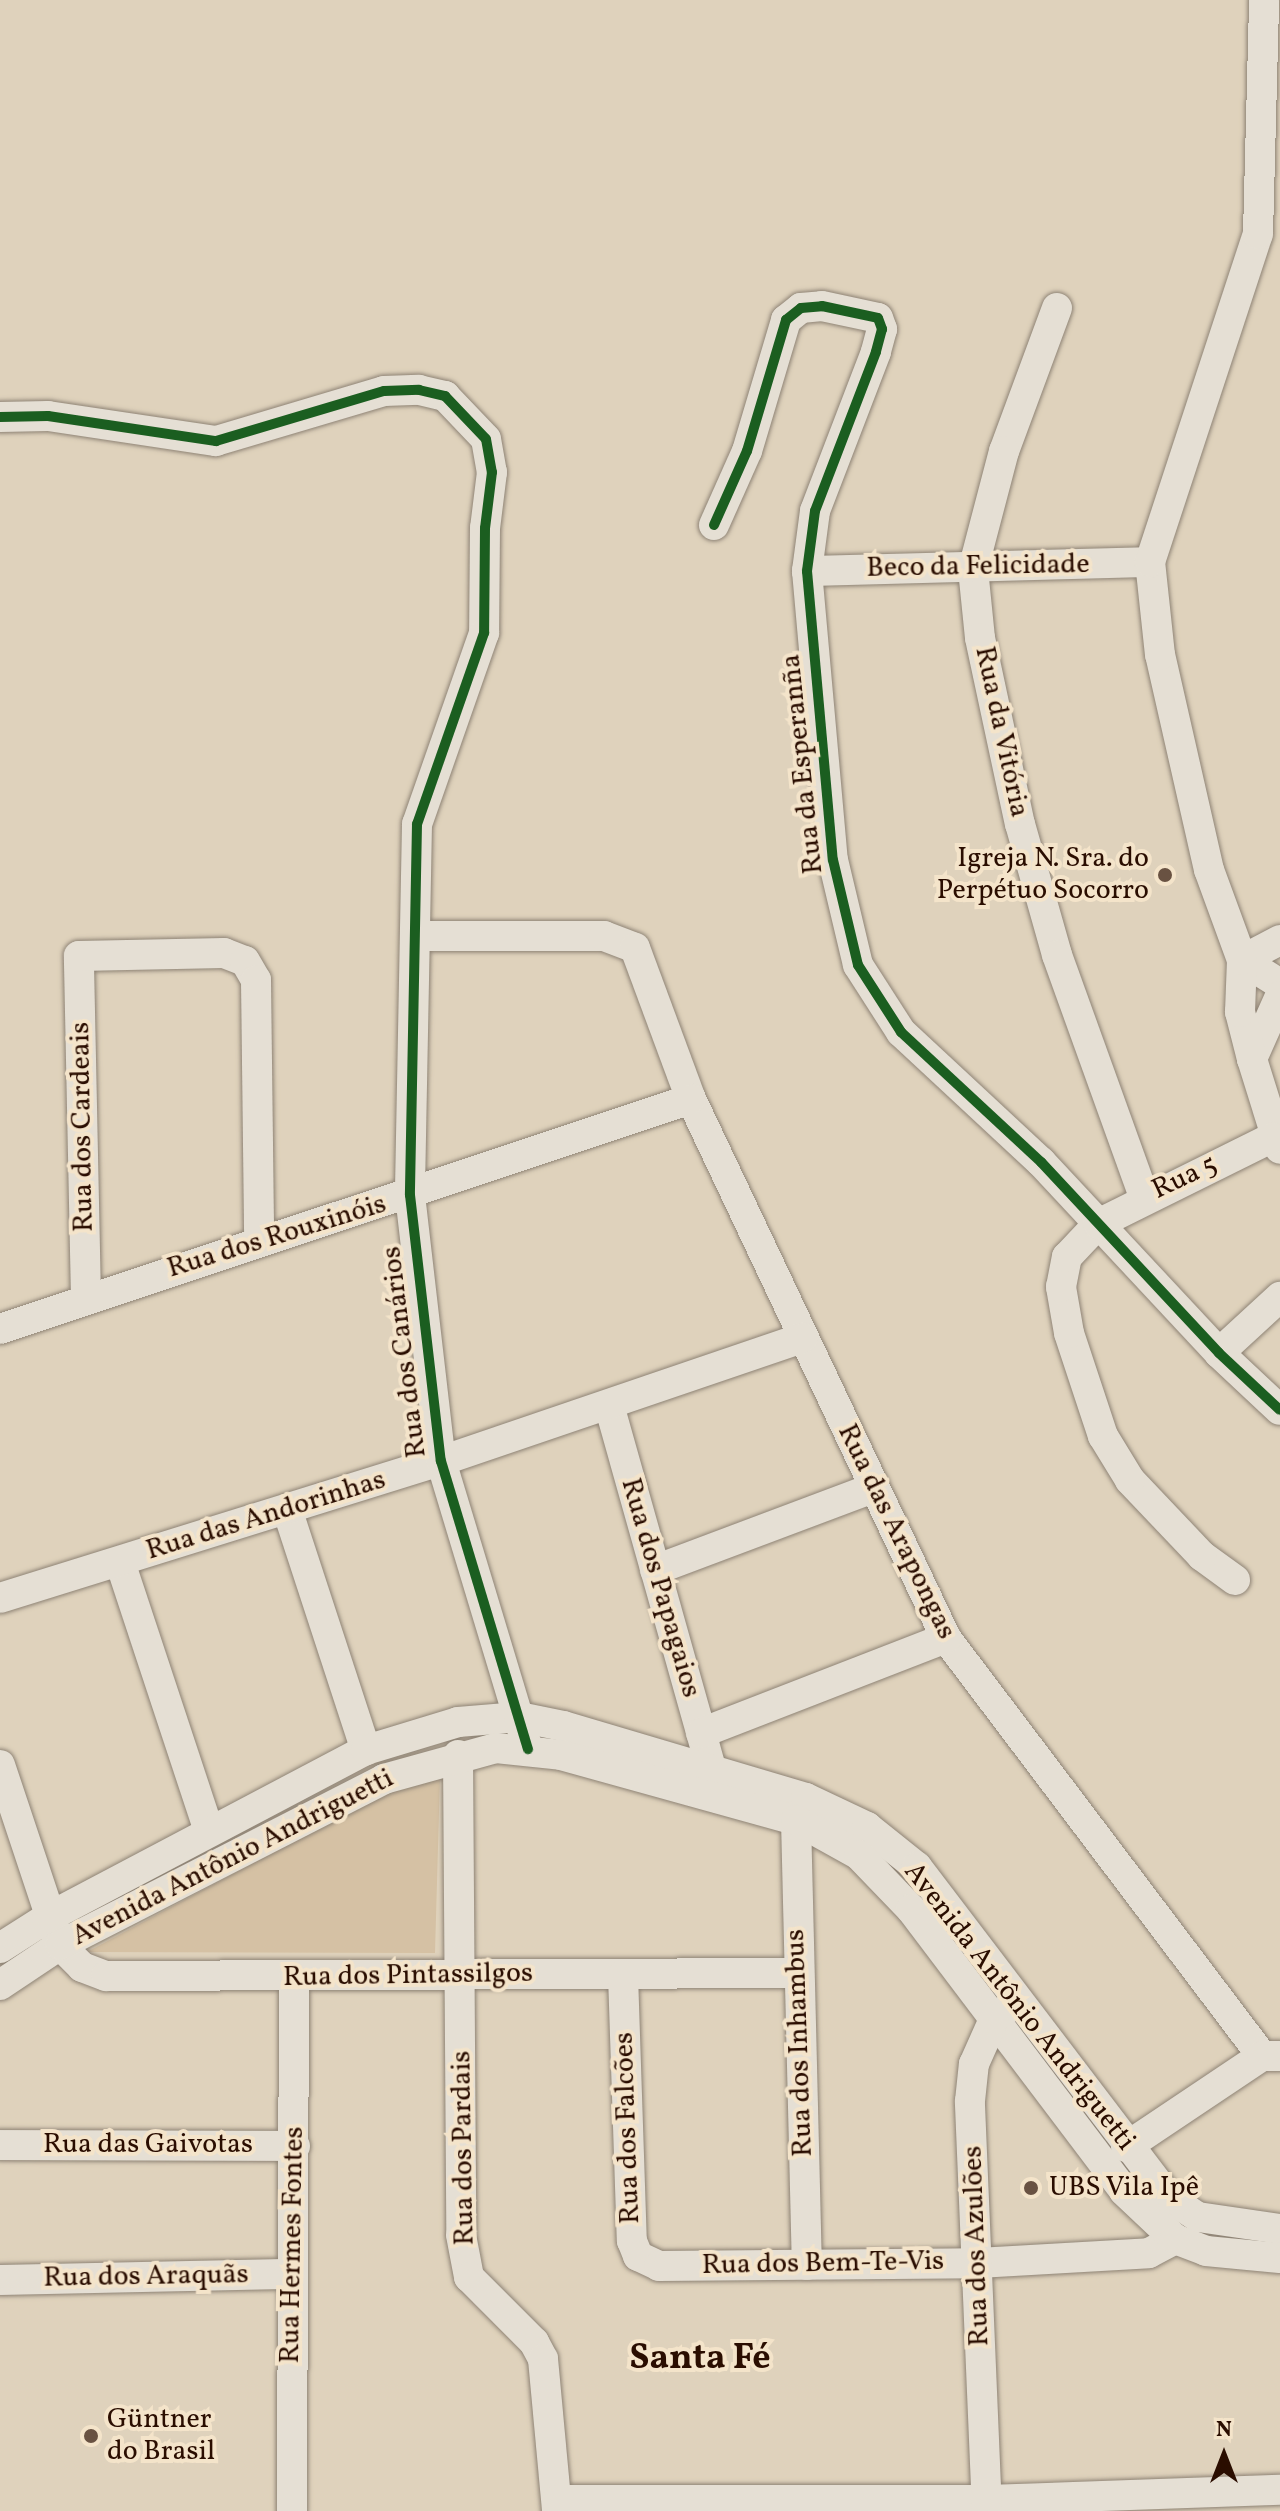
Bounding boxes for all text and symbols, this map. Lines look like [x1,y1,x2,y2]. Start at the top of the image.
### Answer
street label: Beco da Felicidade [866,548,1090,586]
street label: Rua da Vitória [966,643,1036,821]
street label: Rua da Esperanña [775,652,831,876]
place label: Igreja N. Sra. do Perpétuo Socorro [937,842,1149,908]
marker: Igreja N. Sra. do Perpétuo Socorro [1156,866,1174,884]
street label: Rua dos Cardeais [64,1022,102,1232]
street label: Rua 5 [1147,1148,1223,1208]
street label: Rua dos Rouxinóis [164,1188,390,1286]
street label: Rua dos Canários [375,1244,435,1460]
street label: Rua das Arapongas [829,1419,963,1645]
street label: Rua das Andorinhas [142,1464,390,1568]
street label: Rua dos Papagaios [613,1474,707,1702]
street label: Avenida Antônio Andriguetti [67,1762,399,1954]
street label: Avenida Antônio Andriguetti [896,1856,1142,2158]
street label: Rua dos Inhambus [779,1929,821,2157]
street label: Rua dos Pintassilgos [283,1957,533,1995]
street label: Rua dos Falcões [608,2031,648,2225]
street label: Rua dos Pardais [446,2050,482,2246]
street label: Rua Hermes Fontes [274,2126,312,2364]
street label: Rua das Gaivotas [43,2128,253,2162]
street label: Rua dos Azulões [957,2145,997,2347]
place label: UBS Vila Ipê [1049,2171,1200,2205]
marker: UBS Vila Ipê [1020,2177,1042,2199]
street label: Rua dos Bem-Te-Vis [702,2245,944,2283]
street label: Rua dos Araquãs [43,2258,249,2296]
district label: Santa Fé [629,2338,771,2382]
place label: Güntner do Brasil [107,2403,215,2469]
north arrow [1184,2415,1264,2495]
text: N [1216,2415,1232,2446]
marker: Güntner do Brasil [82,2427,100,2445]

